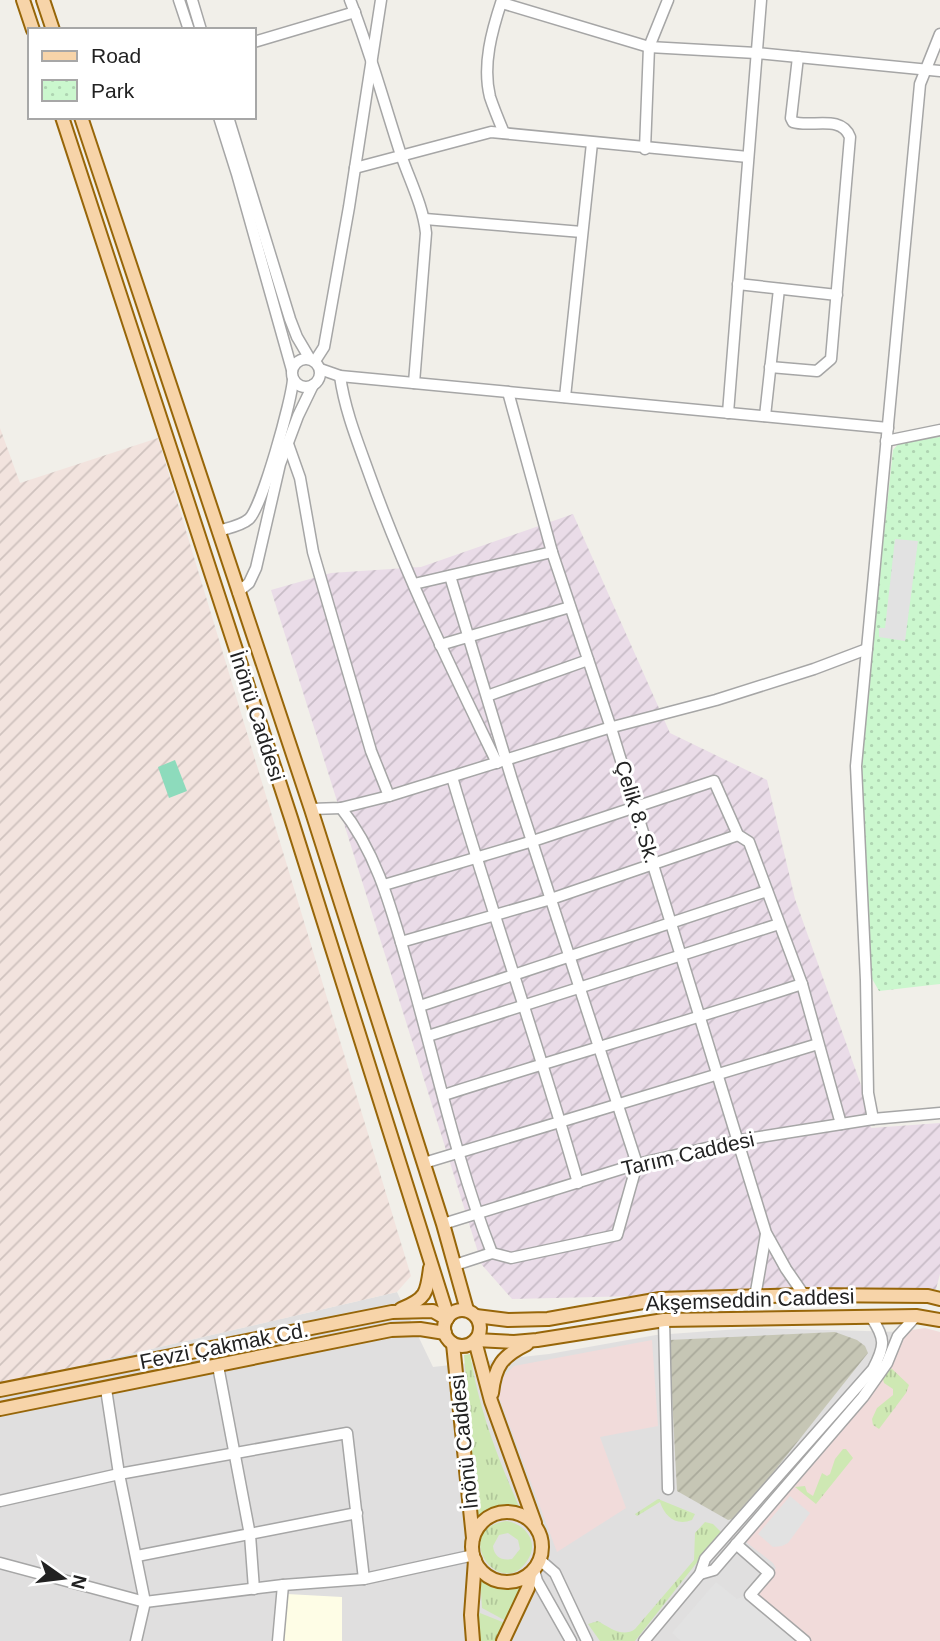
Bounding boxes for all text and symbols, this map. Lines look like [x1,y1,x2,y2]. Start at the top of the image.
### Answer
legend [28,28,256,119]
text: Road [91,44,141,67]
text: Park [91,79,135,102]
street label: İnönü Caddesi [226,648,289,784]
street label: Çelik 8. Sk. [611,758,664,866]
street label: Tarım Caddesi [619,1127,756,1180]
street label: Akşemseddin Caddesi [645,1284,855,1315]
street label: Fevzi Çakmak Cd. [138,1318,310,1373]
street label: İnönü Caddesi [445,1374,482,1511]
north arrow [28,1543,98,1613]
text: N [67,1573,91,1591]

